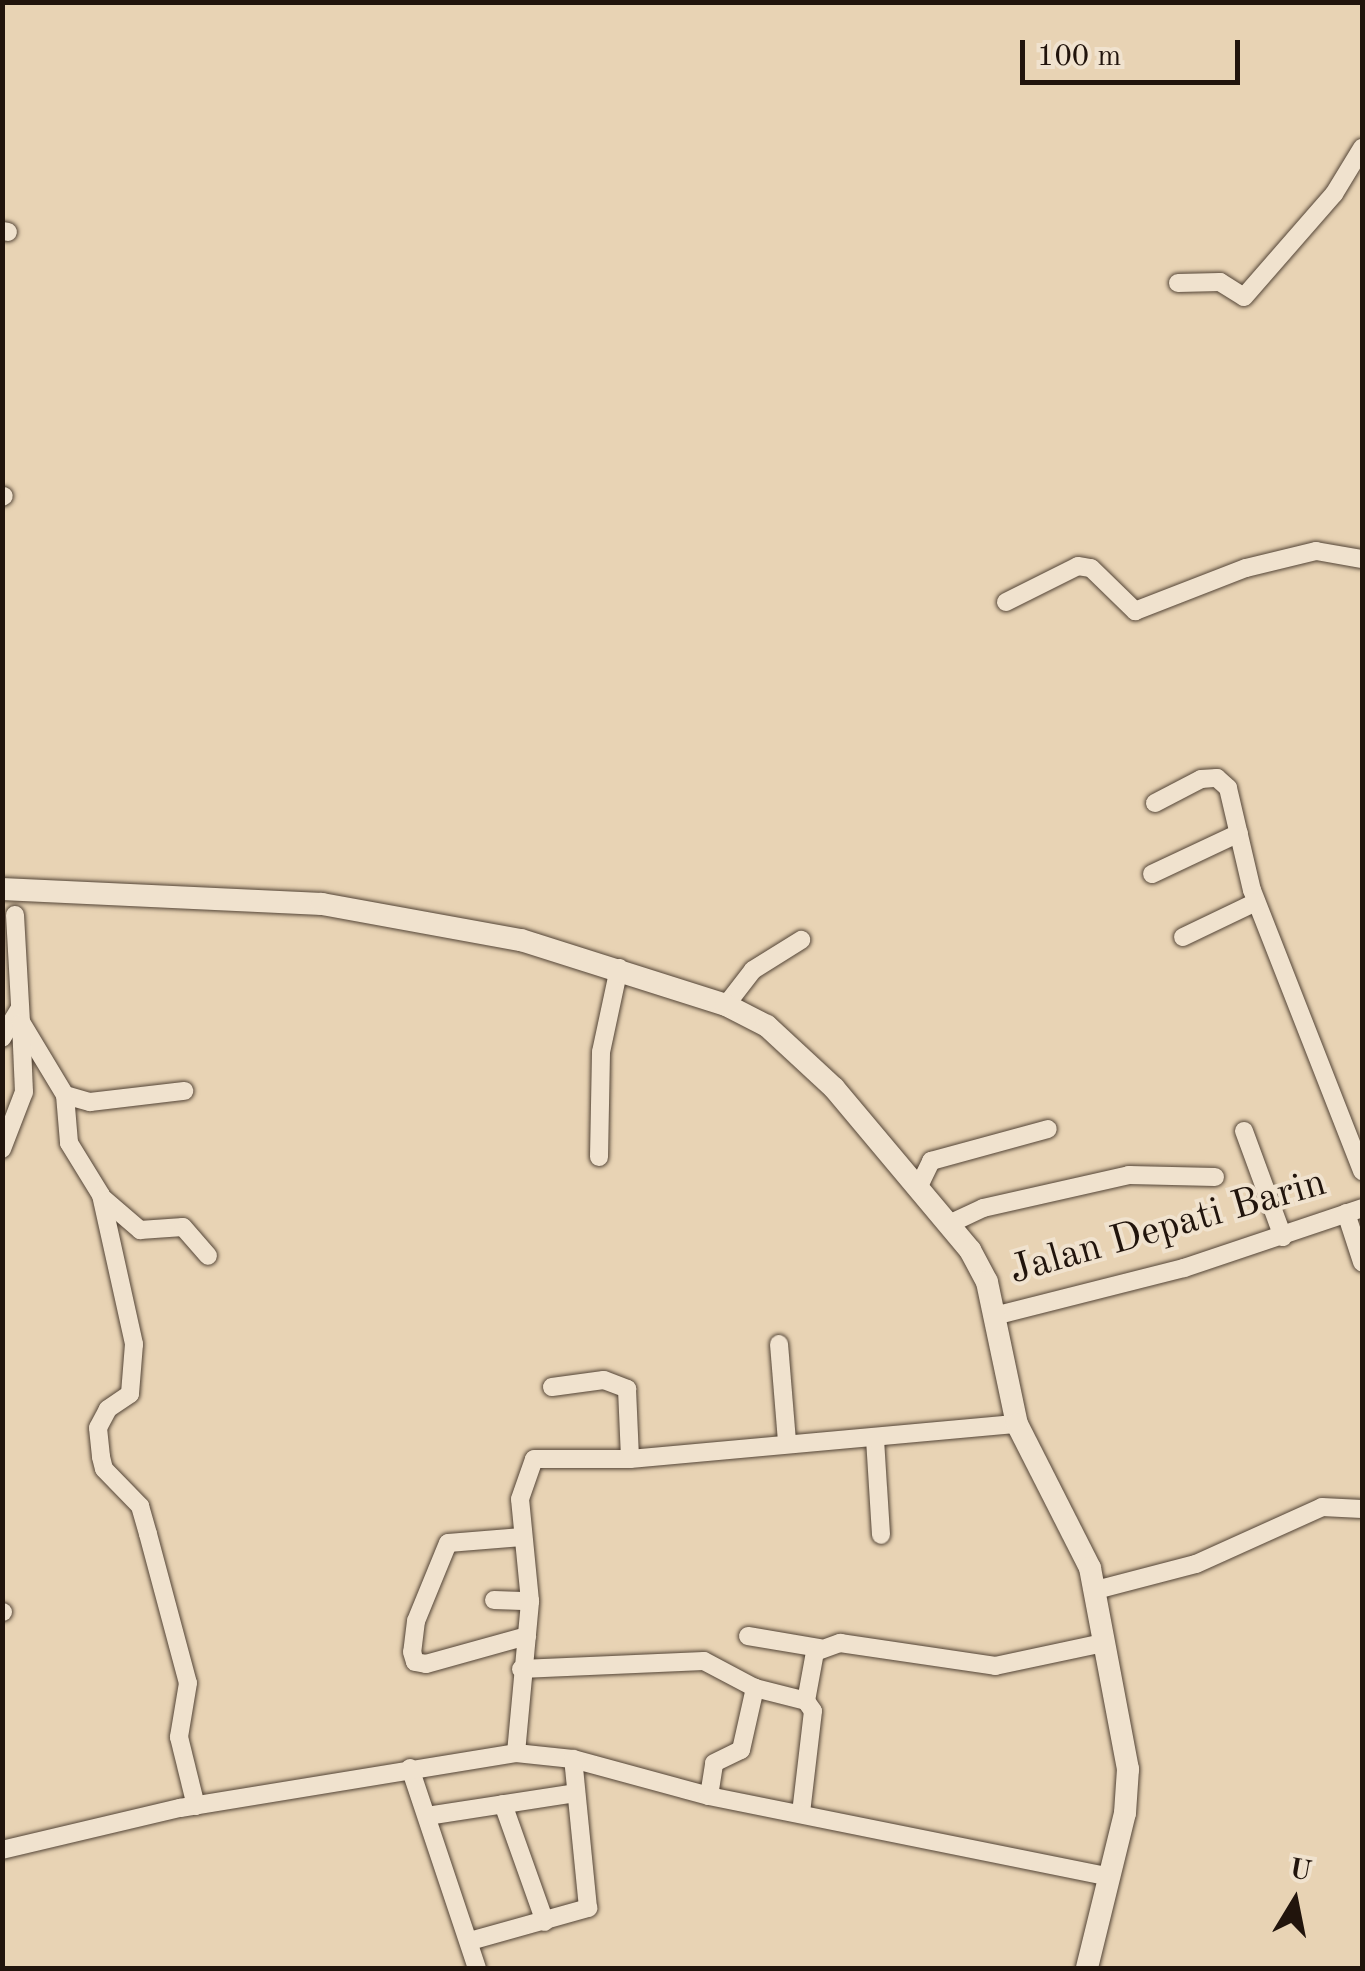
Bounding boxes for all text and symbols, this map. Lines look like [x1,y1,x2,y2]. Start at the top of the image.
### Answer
scale bar [1025,20,1245,82]
text: 100 m [1037,42,1121,72]
street label: Jalan Depati Barin [1004,1160,1332,1296]
north arrow [1245,1851,1345,1951]
text: U [1287,1856,1314,1887]

